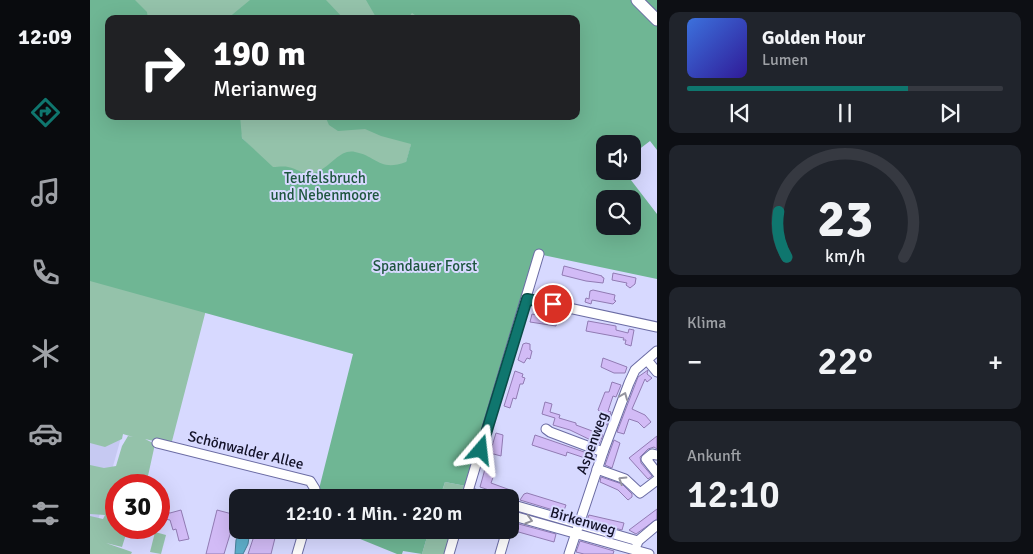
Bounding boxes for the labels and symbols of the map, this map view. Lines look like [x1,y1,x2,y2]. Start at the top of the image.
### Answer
park label: Teufelsbruch und Nebenmoore [270,169,380,204]
park label: Spandauer Forst [373,257,477,275]
pin [532,283,574,325]
one-way arrow [618,392,628,401]
street label: Aspenweg [572,409,612,477]
position arrow [454,423,506,475]
street label: Schönwalder Allee [186,427,306,473]
speed limit sign: 30 [105,474,170,539]
one-way arrow [619,476,628,486]
street label: Birkenweg [548,503,618,539]
one-way arrow [525,514,533,525]

